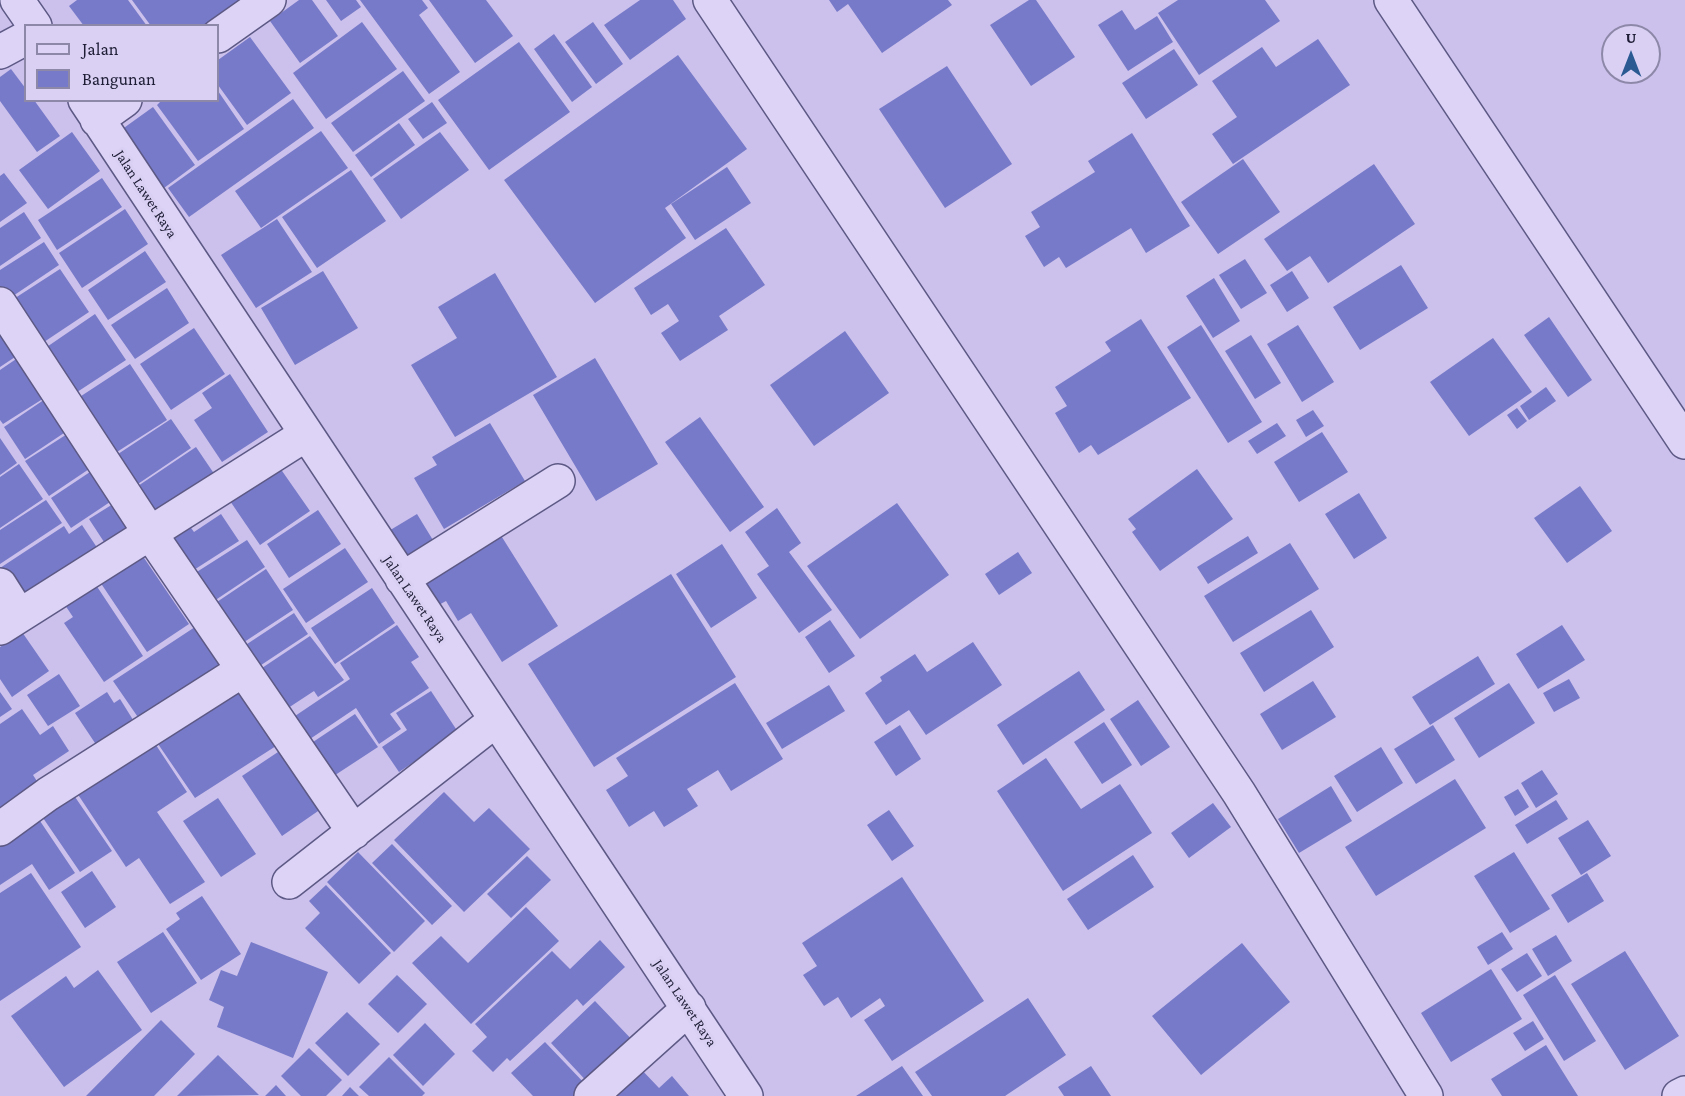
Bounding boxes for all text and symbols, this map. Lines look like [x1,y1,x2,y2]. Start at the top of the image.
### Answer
legend [24,24,219,102]
north arrow [1601,24,1661,84]
text: U [1626,29,1636,46]
text: Jalan [82,39,118,59]
text: Bangunan [82,69,156,89]
street label: Jalan Lawet Raya [111,146,181,242]
street label: Jalan Lawet Raya [379,552,451,646]
street label: Jalan Lawet Raya [649,956,721,1050]

